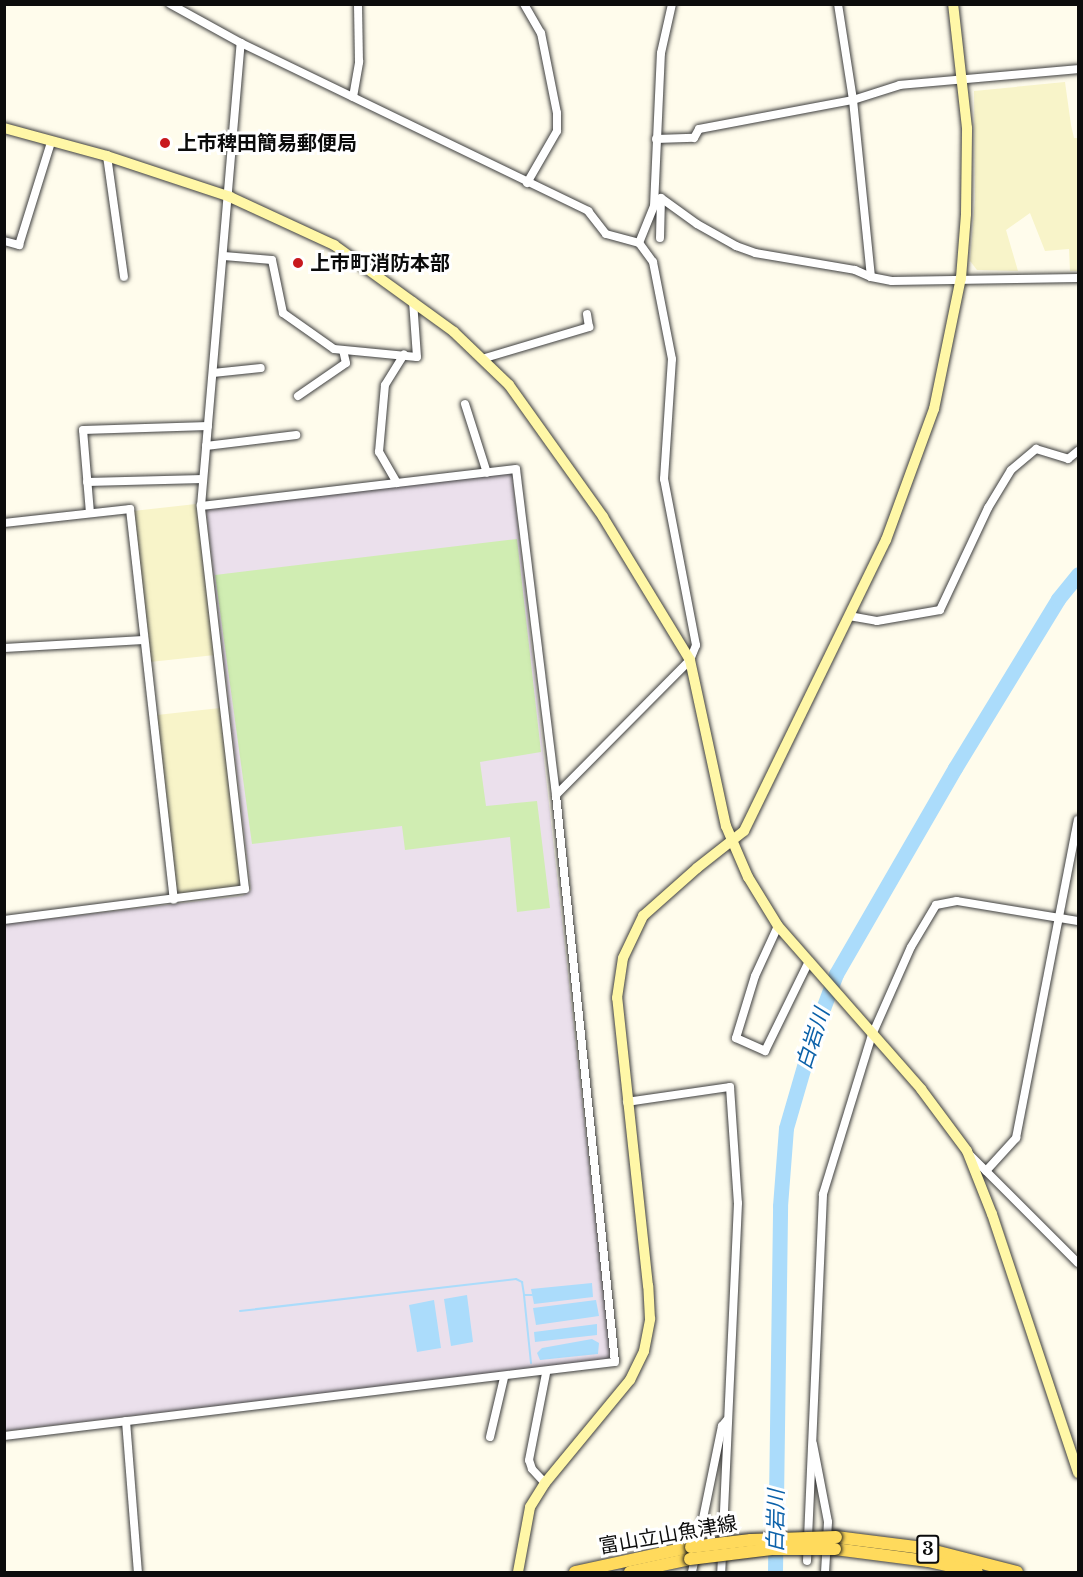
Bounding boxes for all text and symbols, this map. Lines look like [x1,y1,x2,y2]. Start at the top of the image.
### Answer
place label: 上市稗田簡易郵便局 [177,131,357,155]
marker: 上市稗田簡易郵便局 [158,136,172,150]
place label: 上市町消防本部 [310,251,450,275]
marker: 上市町消防本部 [291,256,305,270]
water label: 白岩川 [791,1005,835,1073]
water label: 白岩川 [763,1489,789,1553]
street label: 富山立山魚津線 [597,1511,739,1559]
road number: 3 [916,1534,940,1564]

